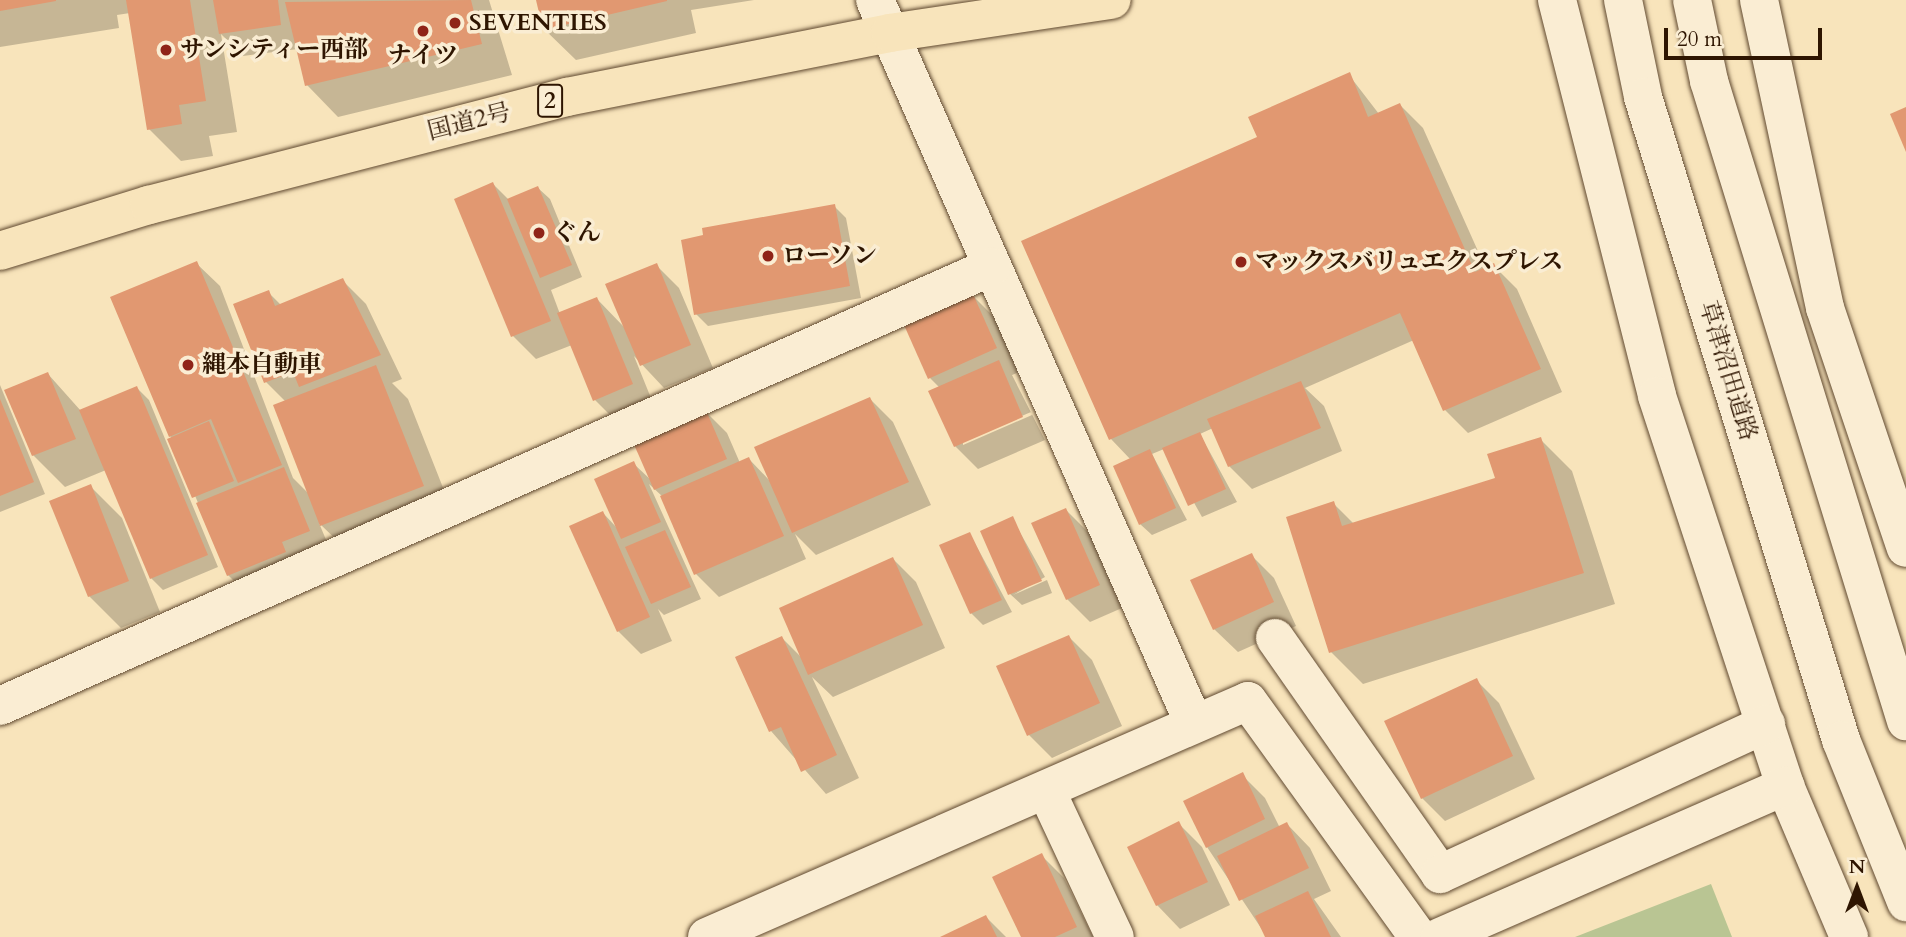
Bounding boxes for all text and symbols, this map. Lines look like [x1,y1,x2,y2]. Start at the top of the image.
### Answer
place label: SEVENTIES [469,9,607,37]
scale bar [1668,14,1826,58]
marker: SEVENTIES [447,15,463,31]
marker: ナイツ [415,23,431,39]
text: 20 m [1677,25,1722,54]
place label: サンシティー西部 [180,36,372,64]
marker: サンシティー西部 [158,42,174,58]
place label: ナイツ [387,42,459,70]
road number: 2 [536,82,564,120]
street label: 国道2号 [425,98,513,146]
place label: ぐん [553,219,601,247]
marker: ぐん [531,225,547,241]
place label: ローソン [782,242,878,270]
marker: ローソン [760,248,776,264]
place label: マックスバリュエクスプレス [1255,248,1567,276]
marker: マックスバリュエクスプレス [1233,254,1249,270]
street label: 草津沼田道路 [1693,298,1763,444]
place label: 縄本自動車 [202,351,322,379]
marker: 縄本自動車 [180,357,196,373]
north arrow [1822,853,1892,923]
text: N [1849,854,1865,880]

